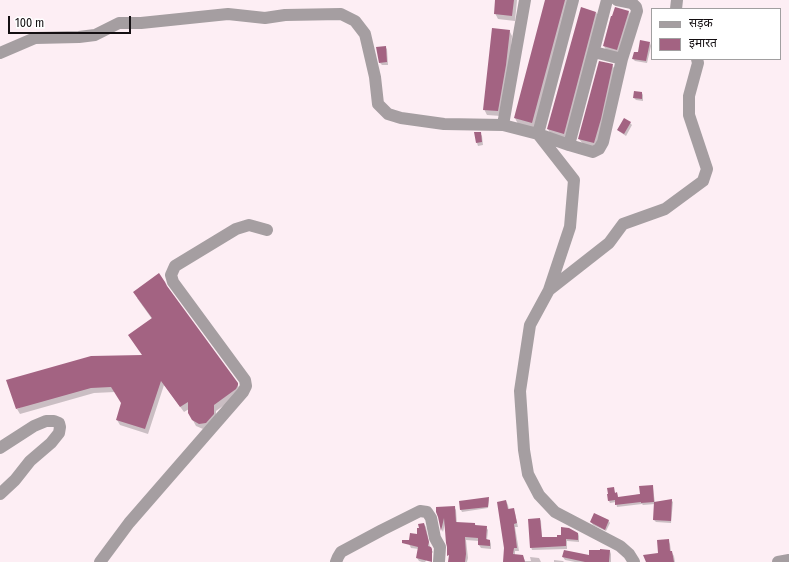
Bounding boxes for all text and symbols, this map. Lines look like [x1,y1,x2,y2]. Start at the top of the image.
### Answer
scale bar [10,8,133,34]
legend [651,8,781,60]
text: 100 m [15,16,44,30]
text: सड़क [689,16,713,30]
text: इमारत [689,36,717,50]

